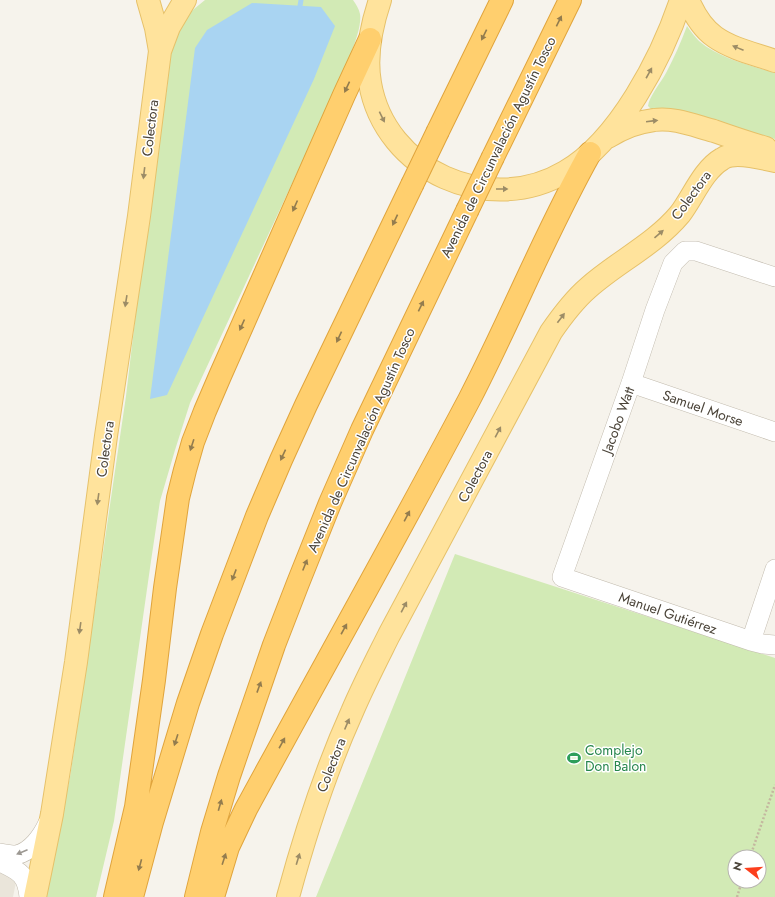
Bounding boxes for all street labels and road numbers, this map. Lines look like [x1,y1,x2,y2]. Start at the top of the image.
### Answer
street label: Avenida de Circunvalación Agustín Tosco [436,33,561,261]
street label: Colectora [137,99,163,157]
street label: Colectora [666,166,716,224]
street label: Avenida de Circunvalación Agustín Tosco [302,324,420,556]
street label: Jacobo Watt [596,383,640,458]
street label: Samuel Morse [660,385,746,431]
street label: Colectora [91,419,119,479]
street label: Colectora [453,446,497,506]
street label: Manuel Gutiérrez [616,587,720,639]
street label: Colectora [311,735,351,795]

